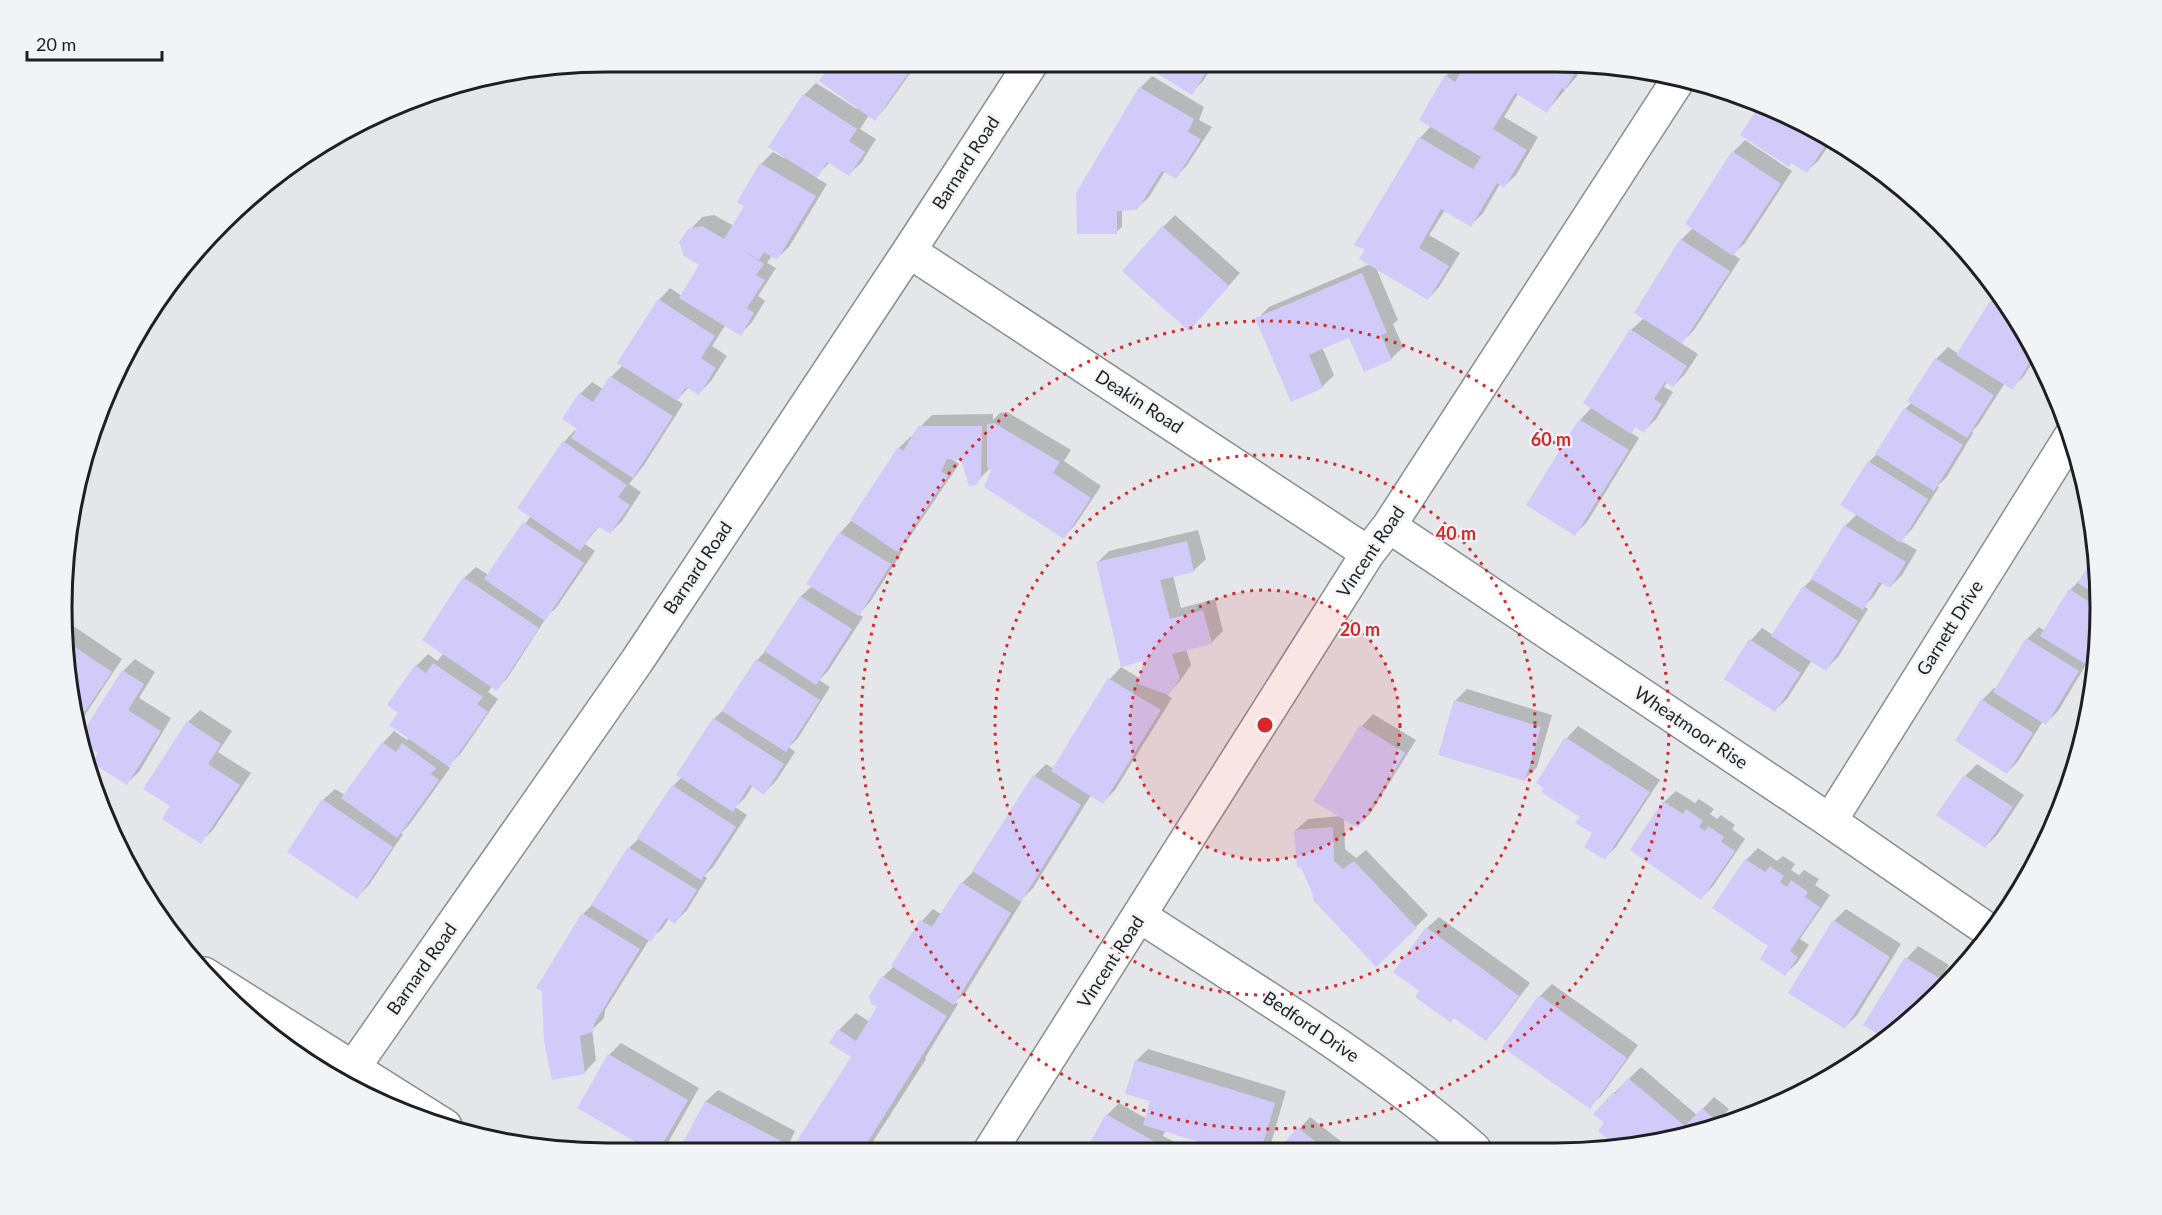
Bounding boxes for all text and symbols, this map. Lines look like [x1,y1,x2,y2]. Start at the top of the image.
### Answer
scale bar [27,24,162,62]
text: 20 m [36,33,76,55]
street label: Barnard Road [927,112,1003,213]
street label: Deakin Road [1092,365,1187,438]
text: 60 m [1531,428,1571,450]
street label: Vincent Road [1332,502,1409,601]
street label: Barnard Road [658,517,736,618]
text: 40 m [1436,522,1476,544]
street label: Garnett Drive [1911,576,1987,679]
text: 20 m [1340,618,1380,640]
street label: Wheatmoor Rise [1631,681,1752,773]
centre of rings [1255,715,1275,735]
street label: Vincent Road [1072,911,1148,1012]
street label: Barnard Road [382,918,461,1018]
street label: Bedford Drive [1259,986,1364,1066]

